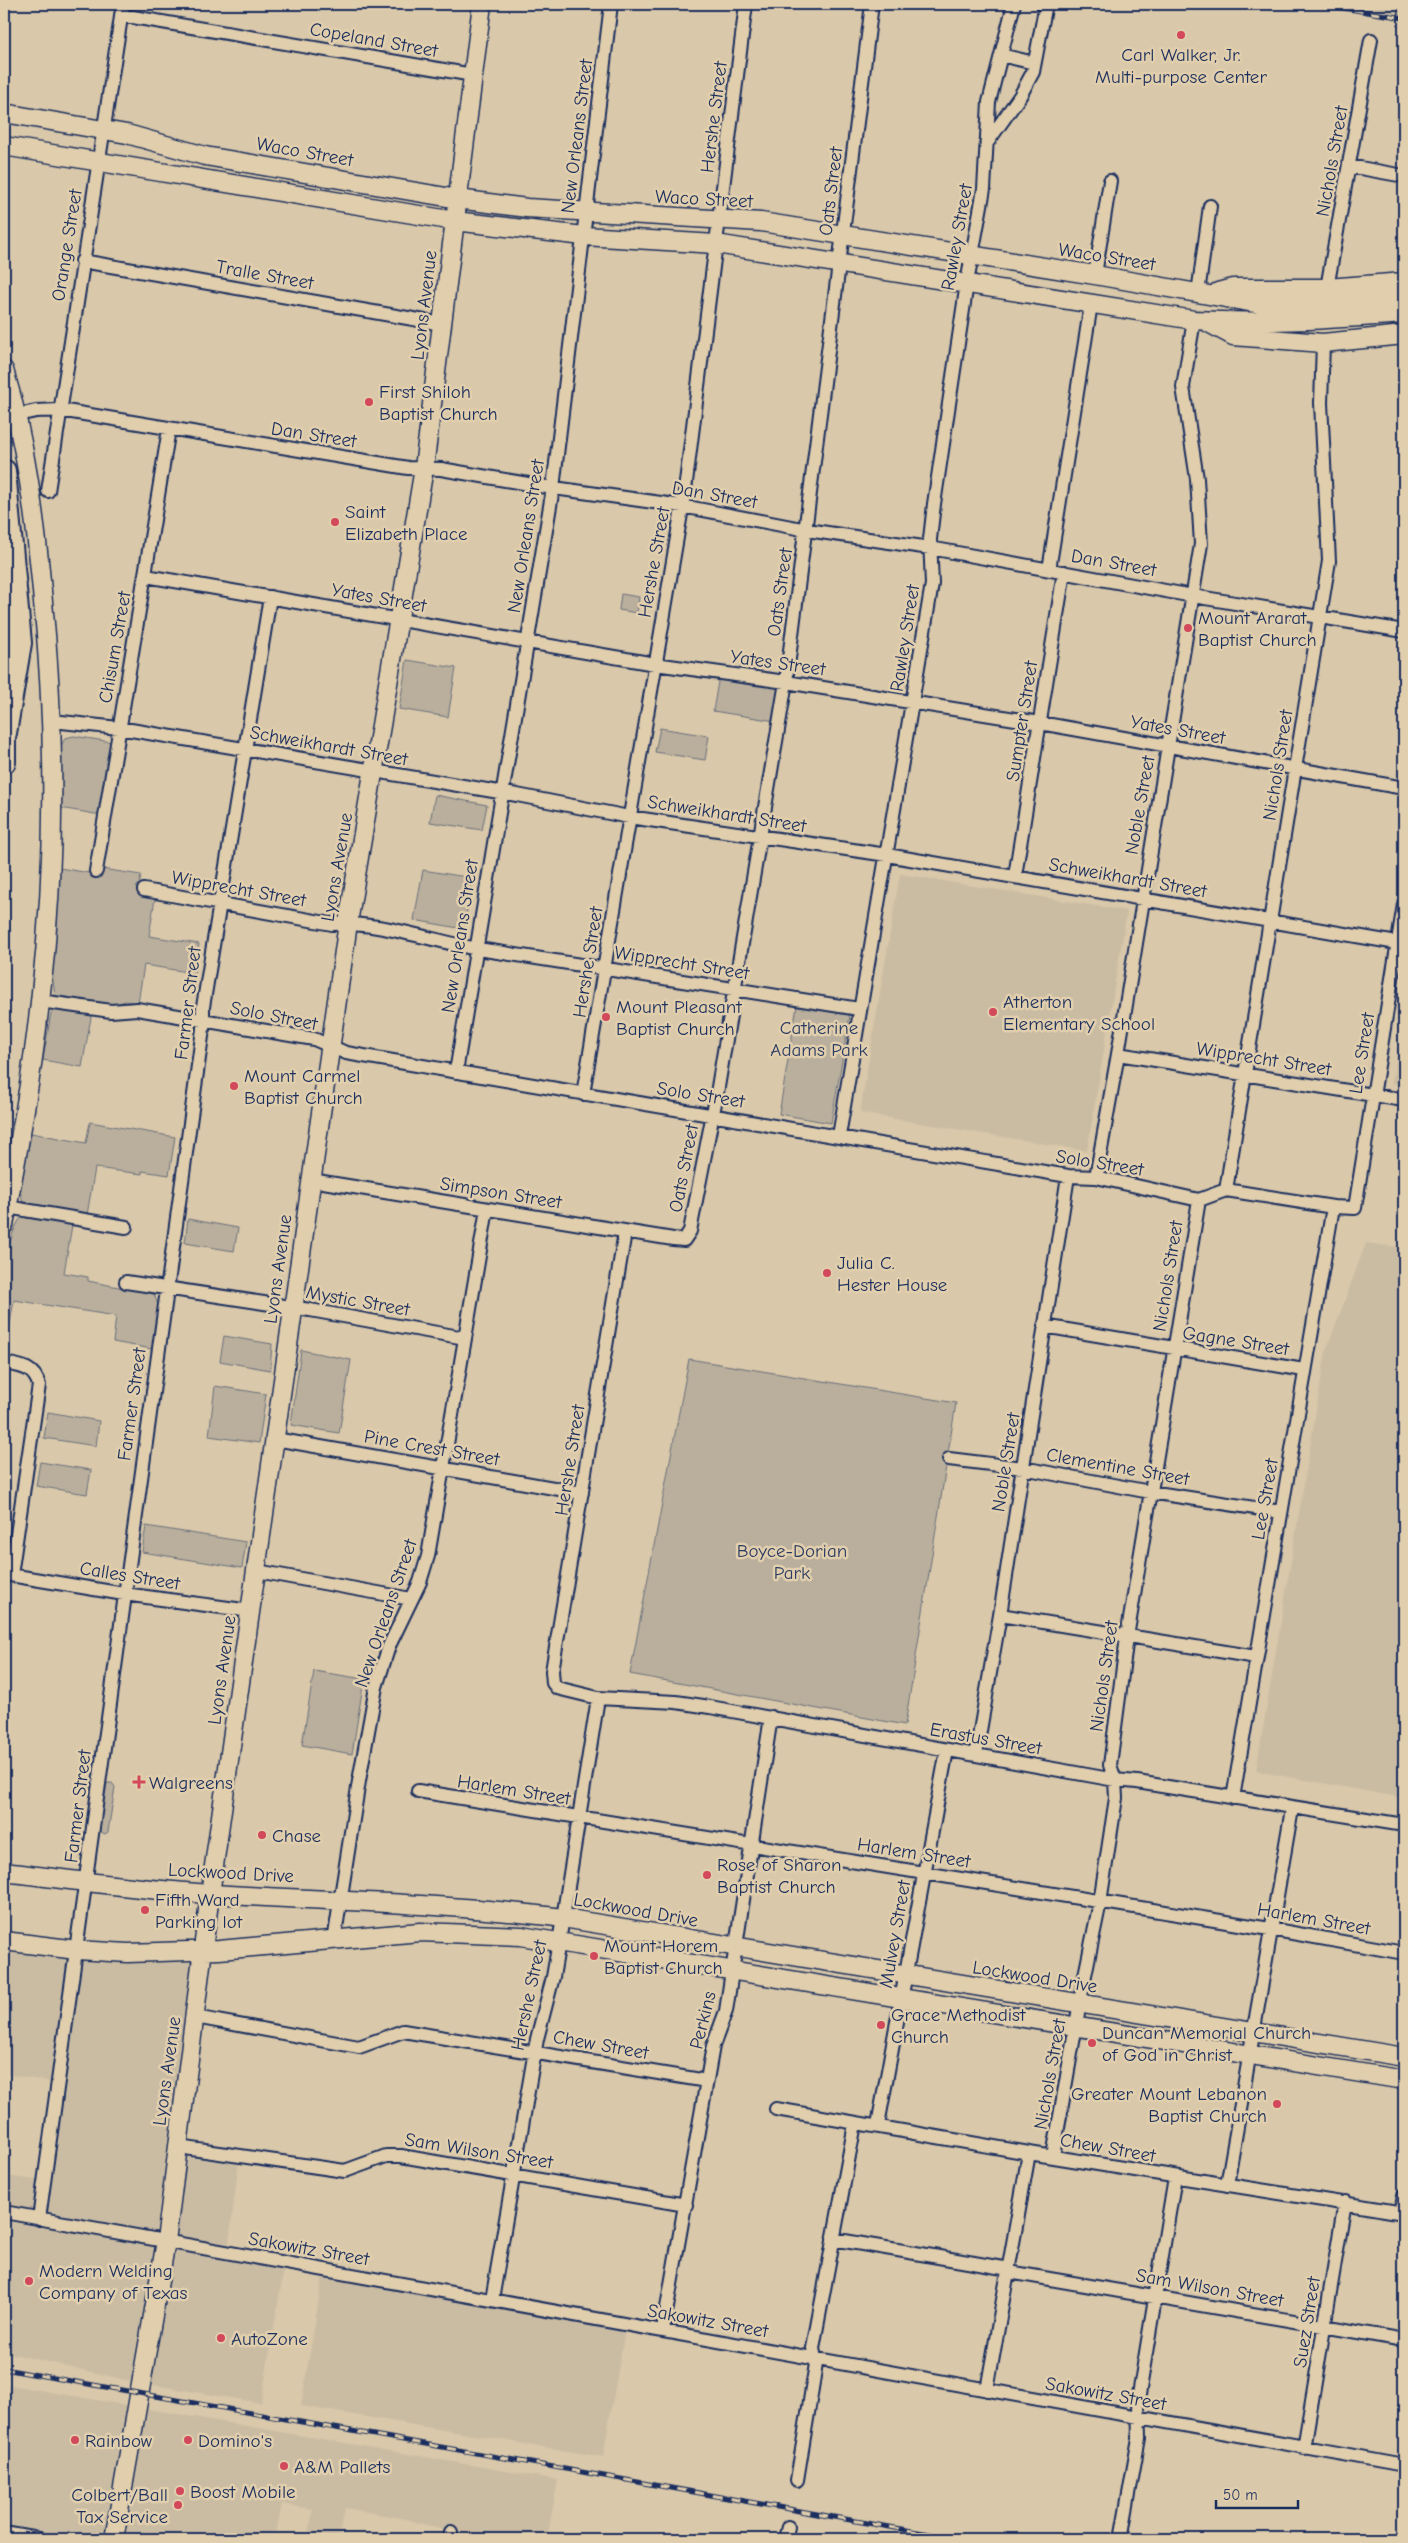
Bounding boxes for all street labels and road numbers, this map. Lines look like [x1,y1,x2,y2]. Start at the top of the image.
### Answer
street label: Copeland Street [308,18,440,62]
street label: New Orleans Street [557,57,597,215]
street label: Hershe Street [696,59,732,174]
street label: Nichols Street [1311,103,1353,218]
street label: Waco Street [255,133,356,171]
street label: Oats Street [815,145,847,237]
street label: Rawley Street [937,181,977,292]
street label: Waco Street [654,185,754,213]
street label: Orange Street [47,187,87,303]
street label: Waco Street [1057,238,1158,276]
street label: Lyons Avenue [406,249,442,361]
street label: Tralle Street [214,256,316,294]
street label: Dan Street [270,417,359,453]
street label: New Orleans Street [503,457,549,615]
street label: Dan Street [670,477,760,513]
street label: Hershe Street [633,504,675,619]
street label: Dan Street [1069,545,1159,581]
street label: Oats Street [763,546,797,638]
street label: Yates Street [330,579,429,617]
street label: Rawley Street [886,582,924,693]
street label: Chisum Street [94,589,136,705]
street label: Yates Street [729,645,828,681]
street label: Sumpter Street [1002,659,1042,783]
street label: Nichols Street [1258,707,1298,822]
street label: Yates Street [1129,711,1228,749]
street label: Schweikhardt Street [248,721,410,771]
street label: Noble Street [1120,753,1160,856]
street label: Schweikhardt Street [646,791,808,837]
street label: Lyons Avenue [317,811,357,923]
street label: Schweikhardt Street [1047,853,1209,903]
street label: New Orleans Street [437,857,483,1015]
street label: Wipprecht Street [170,866,308,912]
street label: Hershe Street [568,904,608,1019]
street label: Wipprecht Street [613,941,751,985]
street label: Farmer Street [170,945,206,1061]
street label: Solo Street [228,997,320,1035]
street label: Lee Street [1345,1010,1379,1095]
street label: Wipprecht Street [1195,1037,1333,1081]
street label: Solo Street [655,1077,747,1113]
street label: Oats Street [665,1122,703,1214]
street label: Solo Street [1054,1145,1146,1181]
street label: Simpson Street [438,1173,564,1214]
street label: Lyons Avenue [259,1213,297,1325]
street label: Nichols Street [1148,1218,1188,1333]
street label: Mystic Street [304,1281,412,1321]
street label: Gagne Street [1181,1322,1291,1360]
street label: Farmer Street [113,1346,151,1462]
street label: Hershe Street [550,1402,590,1517]
street label: Noble Street [987,1410,1025,1513]
street label: Pine Crest Street [362,1425,502,1471]
street label: Clementine Street [1045,1444,1192,1490]
street label: Lee Street [1247,1456,1283,1542]
street label: New Orleans Street [350,1536,422,1690]
street label: Calles Street [78,1557,182,1595]
street label: Lyons Avenue [203,1614,241,1726]
street label: Nichols Street [1085,1618,1123,1733]
street label: Erastus Street [928,1718,1044,1760]
street label: Farmer Street [60,1748,96,1864]
street label: Harlem Street [456,1770,573,1810]
street label: Harlem Street [856,1833,973,1873]
street label: Lockwood Drive [167,1859,294,1887]
street label: Mulvey Street [875,1878,915,1990]
street label: Lockwood Drive [572,1888,700,1932]
street label: Harlem Street [1256,1898,1373,1940]
street label: Hershe Street [507,1937,552,2052]
street label: Lockwood Drive [971,1956,1099,1998]
street label: Perkins [685,1989,721,2051]
street label: Lyons Avenue [148,2015,186,2127]
street label: Nichols Street [1029,2016,1071,2131]
street label: Chew Street [551,2026,651,2064]
street label: Sam Wilson Street [403,2128,555,2174]
street label: Chew Street [1058,2129,1158,2167]
street label: Sakowitz Street [247,2228,371,2271]
street label: Sam Wilson Street [1134,2264,1286,2312]
street label: Suez Street [1289,2275,1325,2369]
street label: Sakowitz Street [646,2300,770,2343]
street label: Sakowitz Street [1044,2373,1168,2416]

